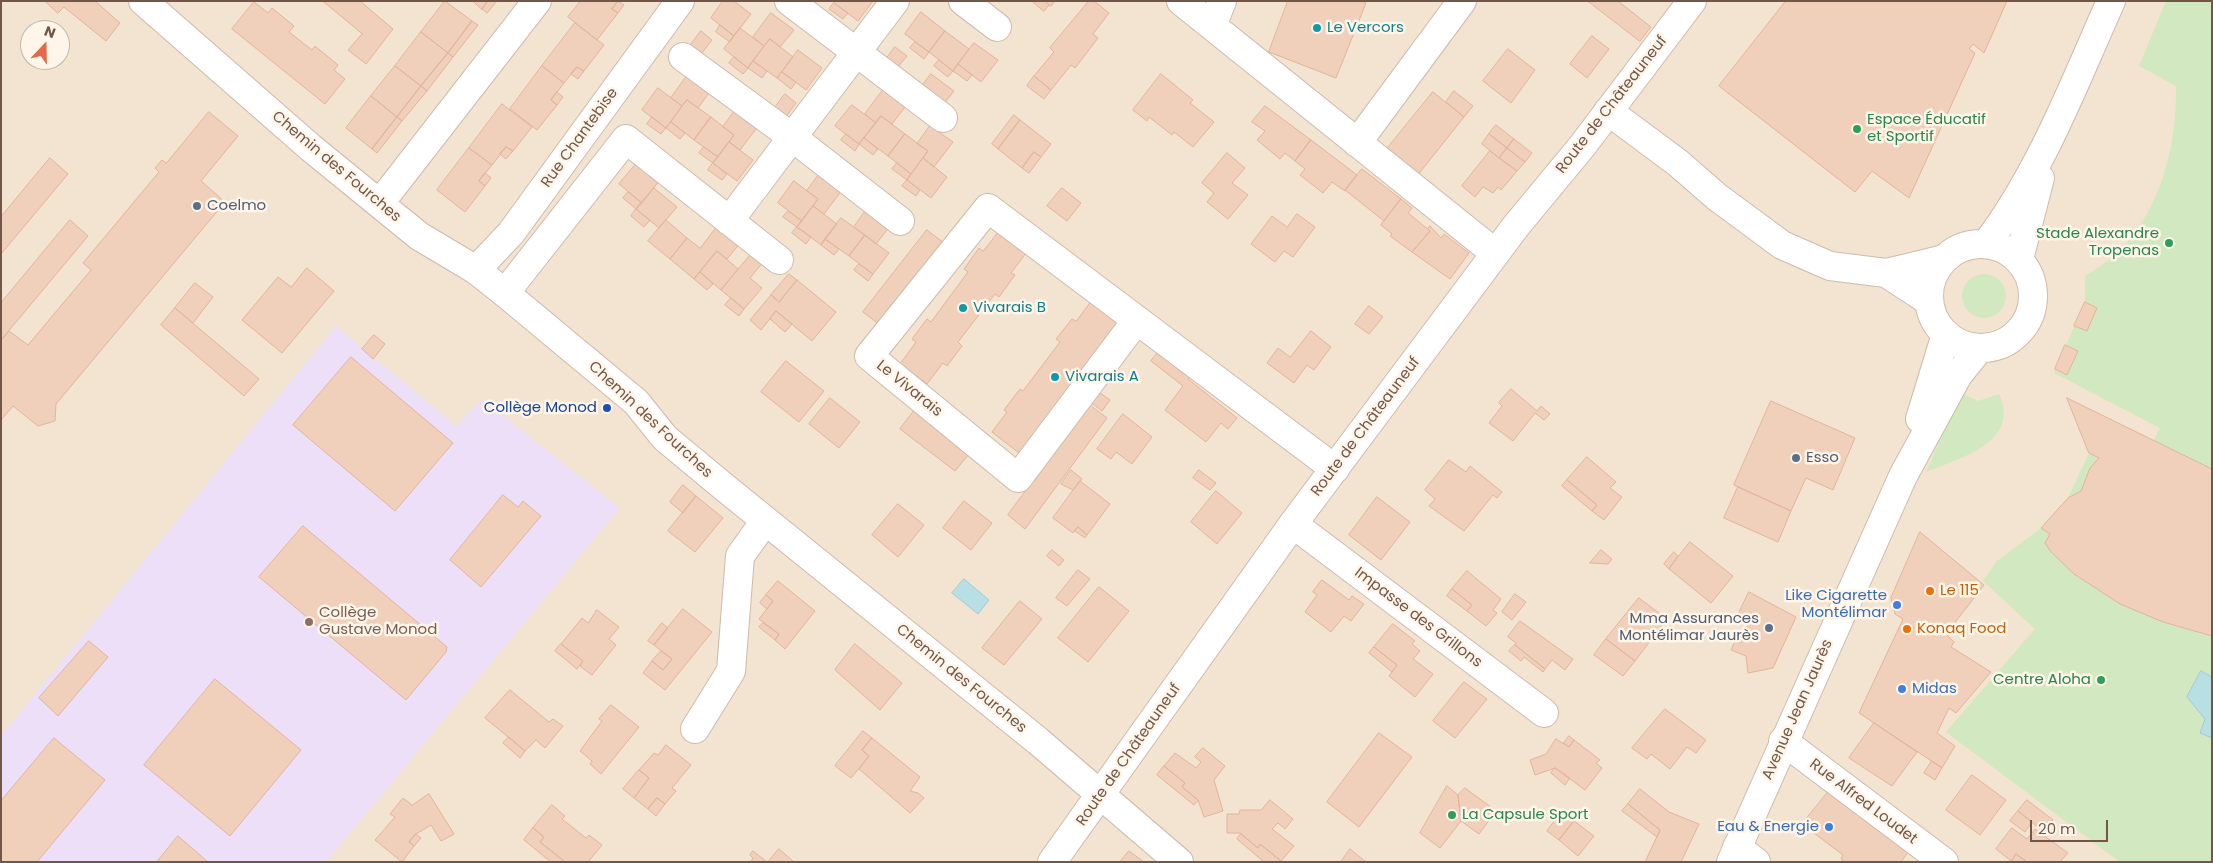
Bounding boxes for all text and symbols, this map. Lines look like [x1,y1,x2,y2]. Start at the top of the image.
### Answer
place label: Le Vercors [1327,19,1404,37]
north arrow [20,20,70,70]
text: N [42,21,59,43]
marker: Le Vercors [1311,22,1323,34]
street label: Route de Châteauneuf [1553,33,1671,177]
street label: Rue Chantebise [538,85,622,191]
street label: Chemin des Fourches [268,108,404,226]
place label: Espace Éducatif et Sportif [1867,111,1986,146]
marker: Espace Éducatif et Sportif [1851,123,1863,135]
place label: Coelmo [207,197,266,215]
marker: Coelmo [191,200,203,212]
place label: Stade Alexandre Tropenas [2036,225,2159,260]
marker: Stade Alexandre Tropenas [2163,237,2175,249]
place label: Vivarais B [973,299,1046,317]
marker: Vivarais B [957,302,969,314]
street label: Route de Châteauneuf [1308,354,1424,500]
street label: Le Vivarais [872,357,946,421]
street label: Chemin des Fourches [584,358,716,482]
place label: Vivarais A [1065,368,1139,386]
marker: Vivarais A [1049,371,1061,383]
place label: Collège Monod [484,399,597,417]
marker: Collège Monod [601,402,613,414]
place label: Esso [1806,449,1839,467]
marker: Esso [1790,452,1802,464]
street label: Impasse des Grillons [1351,564,1485,672]
place label: Le 115 [1940,582,1979,600]
marker: Le 115 [1924,585,1936,597]
place label: Like Cigarette Montélimar [1785,587,1887,622]
marker: Like Cigarette Montélimar [1891,599,1903,611]
place label: Collège Gustave Monod [319,604,437,639]
place label: Mma Assurances Montélimar Jaurès [1619,610,1759,645]
marker: Collège Gustave Monod [303,616,315,628]
place label: Konaq Food [1917,620,2006,638]
street label: Chemin des Fourches [892,621,1030,737]
marker: Mma Assurances Montélimar Jaurès [1763,622,1775,634]
marker: Konaq Food [1901,623,1913,635]
street label: Avenue Jean Jaurès [1759,637,1837,783]
place label: Centre Aloha [1993,671,2091,689]
marker: Centre Aloha [2095,674,2107,686]
street label: Route de Châteauneuf [1073,680,1185,830]
place label: Midas [1912,680,1957,698]
marker: Midas [1896,683,1908,695]
street label: Rue Alfred Loudet [1806,756,1920,848]
place label: La Capsule Sport [1462,806,1589,824]
marker: La Capsule Sport [1446,809,1458,821]
scale bar [2033,810,2110,842]
place label: Eau & Energie [1717,818,1819,836]
text: 20 m [2038,818,2076,839]
marker: Eau & Energie [1823,821,1835,833]

